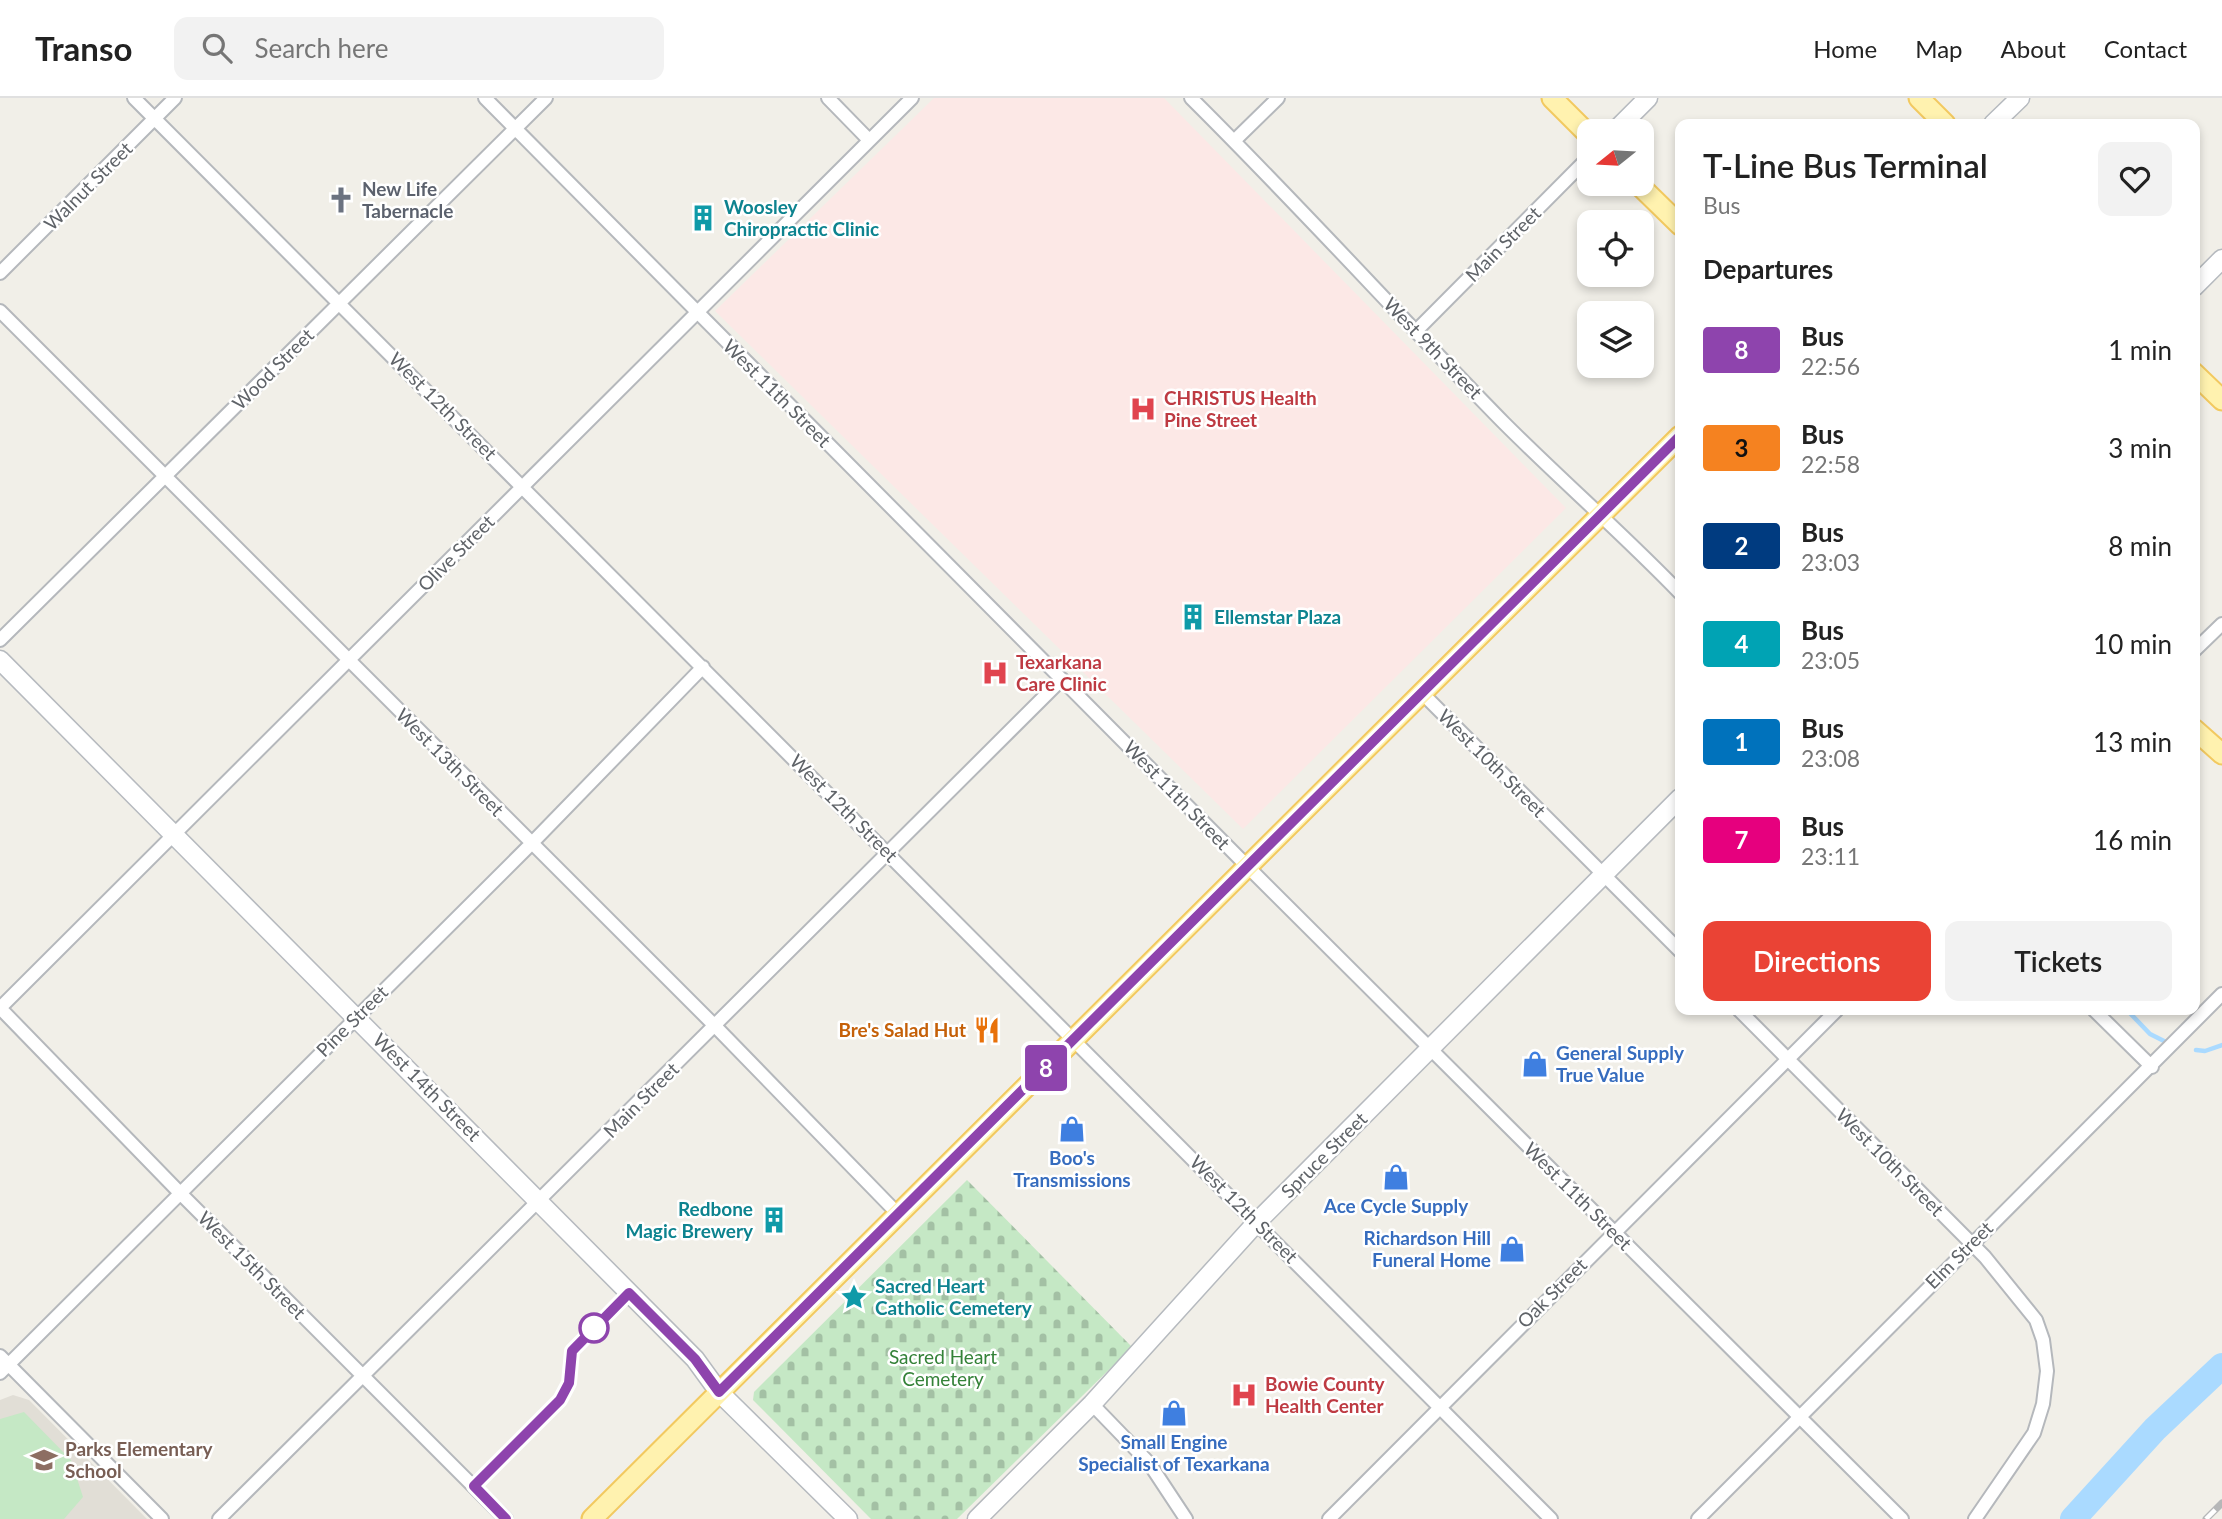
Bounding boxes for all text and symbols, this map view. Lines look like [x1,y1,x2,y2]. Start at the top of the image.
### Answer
search box [174,17,664,80]
text: Transo [35,28,132,68]
icon: search [198,29,236,67]
text: Search here [254,32,388,64]
text: Home [1813,34,1877,63]
text: Map [1915,34,1963,63]
text: About [2001,34,2066,63]
text: Contact [2104,34,2187,63]
north arrow [1577,119,1654,196]
map controls [1577,119,1654,378]
street label: Walnut Street [39,137,137,235]
button: heart [2098,142,2172,216]
text: T-Line Bus Terminal [1703,145,1988,185]
place label: New Life Tabernacle [362,177,453,222]
church icon: New Life Tabernacle [326,185,356,215]
text: Bus [1703,191,1740,219]
place label: Woosley Chiropractic Clinic [724,195,879,240]
street label: Main Street [1460,201,1545,286]
building icon: Woosley Chiropractic Clinic [688,203,718,233]
button: locate [1577,210,1654,287]
text: Departures [1703,253,1833,285]
street label: West 9th Street [1379,292,1488,403]
button: layers [1577,301,1654,378]
text: Bus [1801,320,1844,352]
street label: Wood Street [227,323,318,414]
street label: West 11th Street [719,334,836,451]
text: 1 min [2108,334,2172,366]
text: 8 [1735,335,1748,364]
street label: West 12th Street [385,347,502,464]
text: 22:56 [1801,352,1860,380]
place label: CHRISTUS Health Pine Street [1164,386,1317,431]
hospital icon: CHRISTUS Health Pine Street [1128,394,1158,424]
text: Bus [1801,418,1844,450]
text: 3 min [2108,432,2172,464]
text: 3 [1735,433,1748,462]
text: 22:58 [1801,450,1860,478]
street label: Olive Street [413,510,499,596]
text: Bus [1801,516,1844,548]
text: 8 min [2108,530,2172,562]
text: 2 [1735,531,1748,560]
text: 23:03 [1801,548,1860,576]
building icon: Ellemstar Plaza [1178,602,1208,632]
place label: Ellemstar Plaza [1214,605,1341,628]
text: Bus [1801,614,1844,646]
text: 10 min [2093,628,2172,660]
text: 4 [1735,629,1748,658]
text: 23:05 [1801,646,1860,674]
place label: Texarkana Care Clinic [1016,650,1107,695]
hospital icon: Texarkana Care Clinic [980,658,1010,688]
street label: West 13th Street [392,703,509,820]
street label: West 10th Street [1434,704,1551,821]
text: Bus [1801,712,1844,744]
text: 13 min [2093,726,2172,758]
text: 1 [1735,727,1748,756]
street label: West 11th Street [1119,735,1235,854]
text: 23:08 [1801,744,1860,772]
street label: West 12th Street [786,749,903,866]
text: Bus [1801,810,1844,842]
text: 16 min [2093,824,2172,856]
text: 7 [1735,825,1748,854]
text: 23:11 [1801,842,1860,870]
button: Directions [1703,921,1931,1001]
button: Tickets [1945,921,2172,1001]
street label: Pine Street [311,980,392,1061]
restaurant icon: Bre's Salad Hut [972,1015,1002,1045]
place label: Bre's Salad Hut [838,1018,966,1041]
street label: West 14th Street [369,1028,486,1145]
place label: General Supply True Value [1556,1041,1685,1086]
line badge: 8 [1023,1045,1069,1091]
shop icon: General Supply True Value [1520,1049,1550,1079]
text: 8 [1039,1053,1053,1082]
street label: Main Street [598,1057,683,1142]
street label: West 10th Street [1832,1103,1949,1220]
street label: Spruce Street [1276,1107,1372,1202]
shop icon: Boo's Transmissions [1057,1114,1087,1144]
street label: West 11th Street [1520,1137,1637,1254]
place label: Boo's Transmissions [1013,1146,1131,1191]
street label: West 12th Street [1186,1150,1303,1267]
shop icon: Ace Cycle Supply [1381,1162,1411,1192]
place label: Ace Cycle Supply [1323,1194,1469,1217]
place label: Redbone Magic Brewery [626,1197,754,1242]
building icon: Redbone Magic Brewery [759,1205,789,1235]
street label: West 15th Street [194,1206,311,1323]
street label: Elm Street [1920,1216,1997,1293]
place label: Richardson Hill Funeral Home [1364,1226,1491,1271]
shop icon: Richardson Hill Funeral Home [1497,1234,1527,1264]
street label: Oak Street [1512,1253,1591,1332]
place label: Sacred Heart Catholic Cemetery [875,1274,1033,1319]
place icon: Sacred Heart Catholic Cemetery [839,1282,869,1312]
unlabelled marker [579,1313,609,1343]
park label: Sacred Heart Cemetery [889,1345,997,1390]
place label: Bowie County Health Center [1265,1372,1386,1417]
hospital icon: Bowie County Health Center [1229,1380,1259,1410]
shop icon: Small Engine Specialist of Texarkana [1159,1398,1189,1428]
place label: Small Engine Specialist of Texarkana [1078,1430,1270,1475]
place label: Parks Elementary School [65,1437,214,1482]
school or university icon: Parks Elementary School [29,1445,59,1475]

